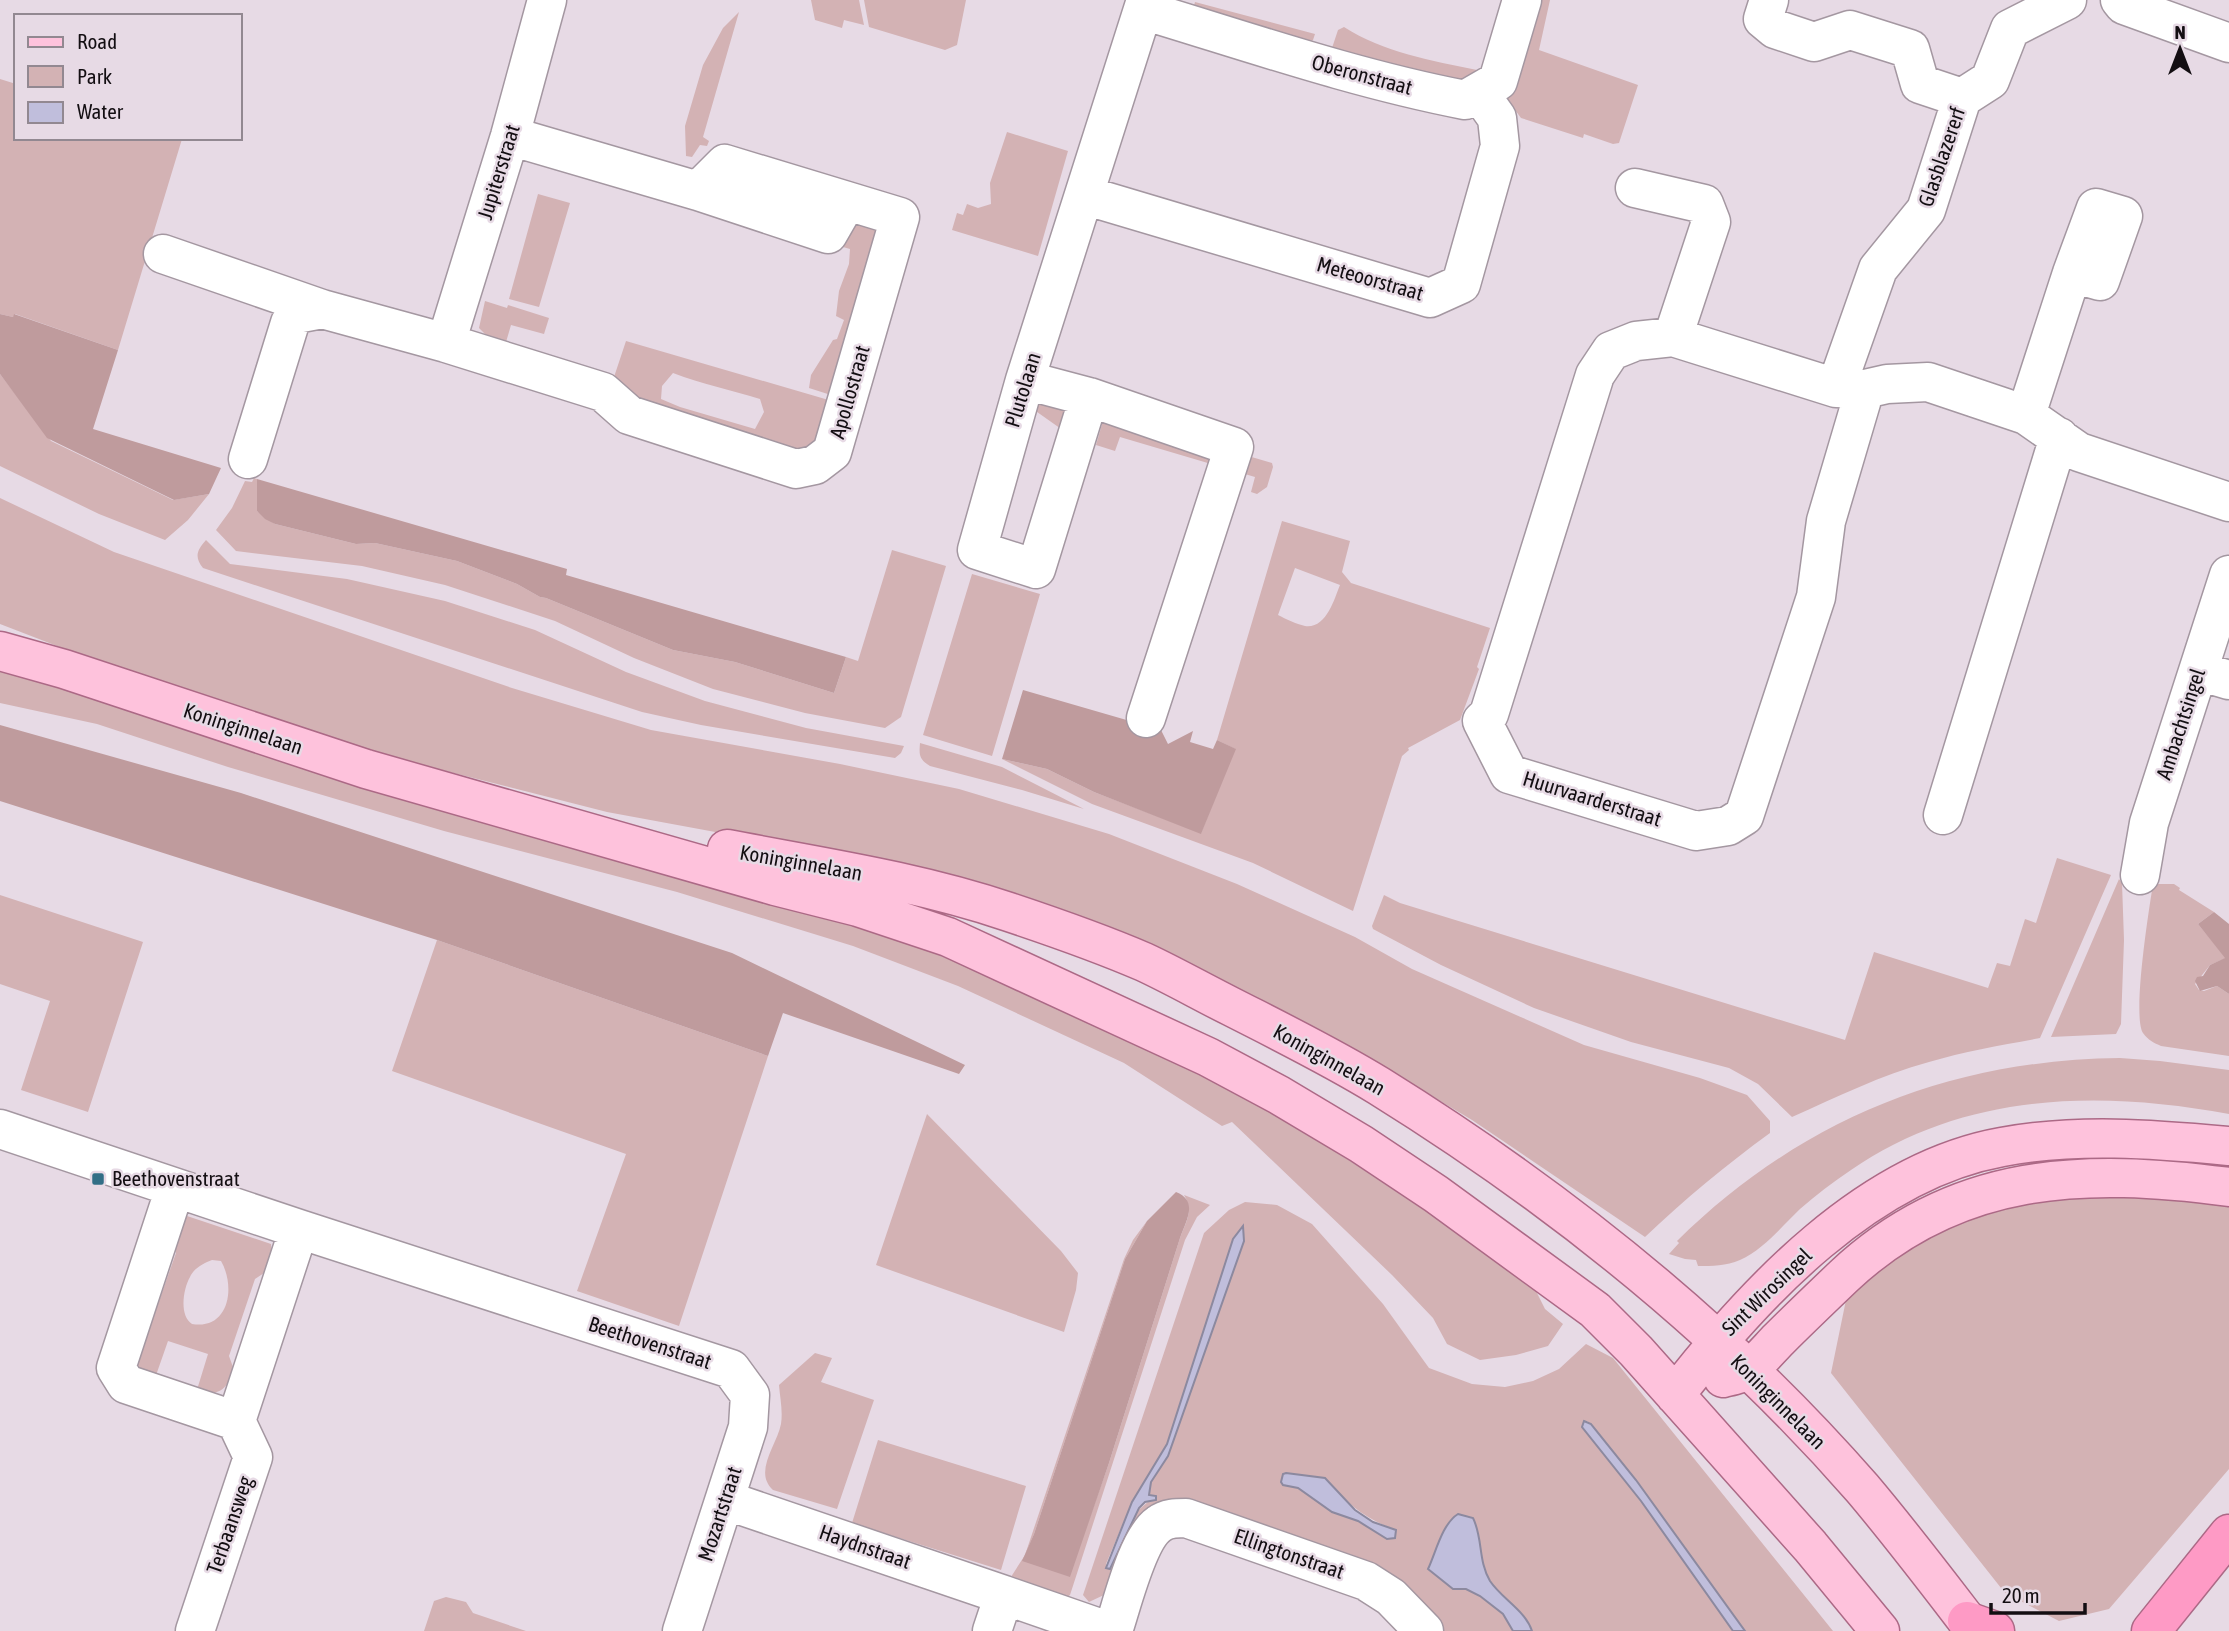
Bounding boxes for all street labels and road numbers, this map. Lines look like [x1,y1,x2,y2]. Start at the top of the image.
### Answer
street label: Oberonstraat [1309,49,1415,99]
street label: Glasblazererf [1913,104,1969,210]
street label: Jupiterstraat [472,121,524,222]
street label: Meteoorstraat [1314,251,1426,305]
street label: Apollostraat [824,342,874,441]
street label: Plutolaan [999,349,1045,430]
street label: Ambachtsingel [2151,665,2209,782]
street label: Koninginnelaan [181,697,306,759]
street label: Huurvaarderstraat [1520,766,1664,830]
street label: Koninginnelaan [738,839,864,885]
street label: Koninginnelaan [1269,1019,1390,1100]
street label: Sint Wirosingel [1717,1242,1816,1340]
street label: Beethovenstraat [586,1311,715,1373]
street label: Koninginnelaan [1726,1349,1831,1454]
street label: Mozartstraat [693,1463,746,1564]
street label: Terbaansweg [201,1473,257,1577]
street label: Haydnstraat [816,1519,914,1573]
street label: Ellingtonstraat [1231,1523,1348,1583]

